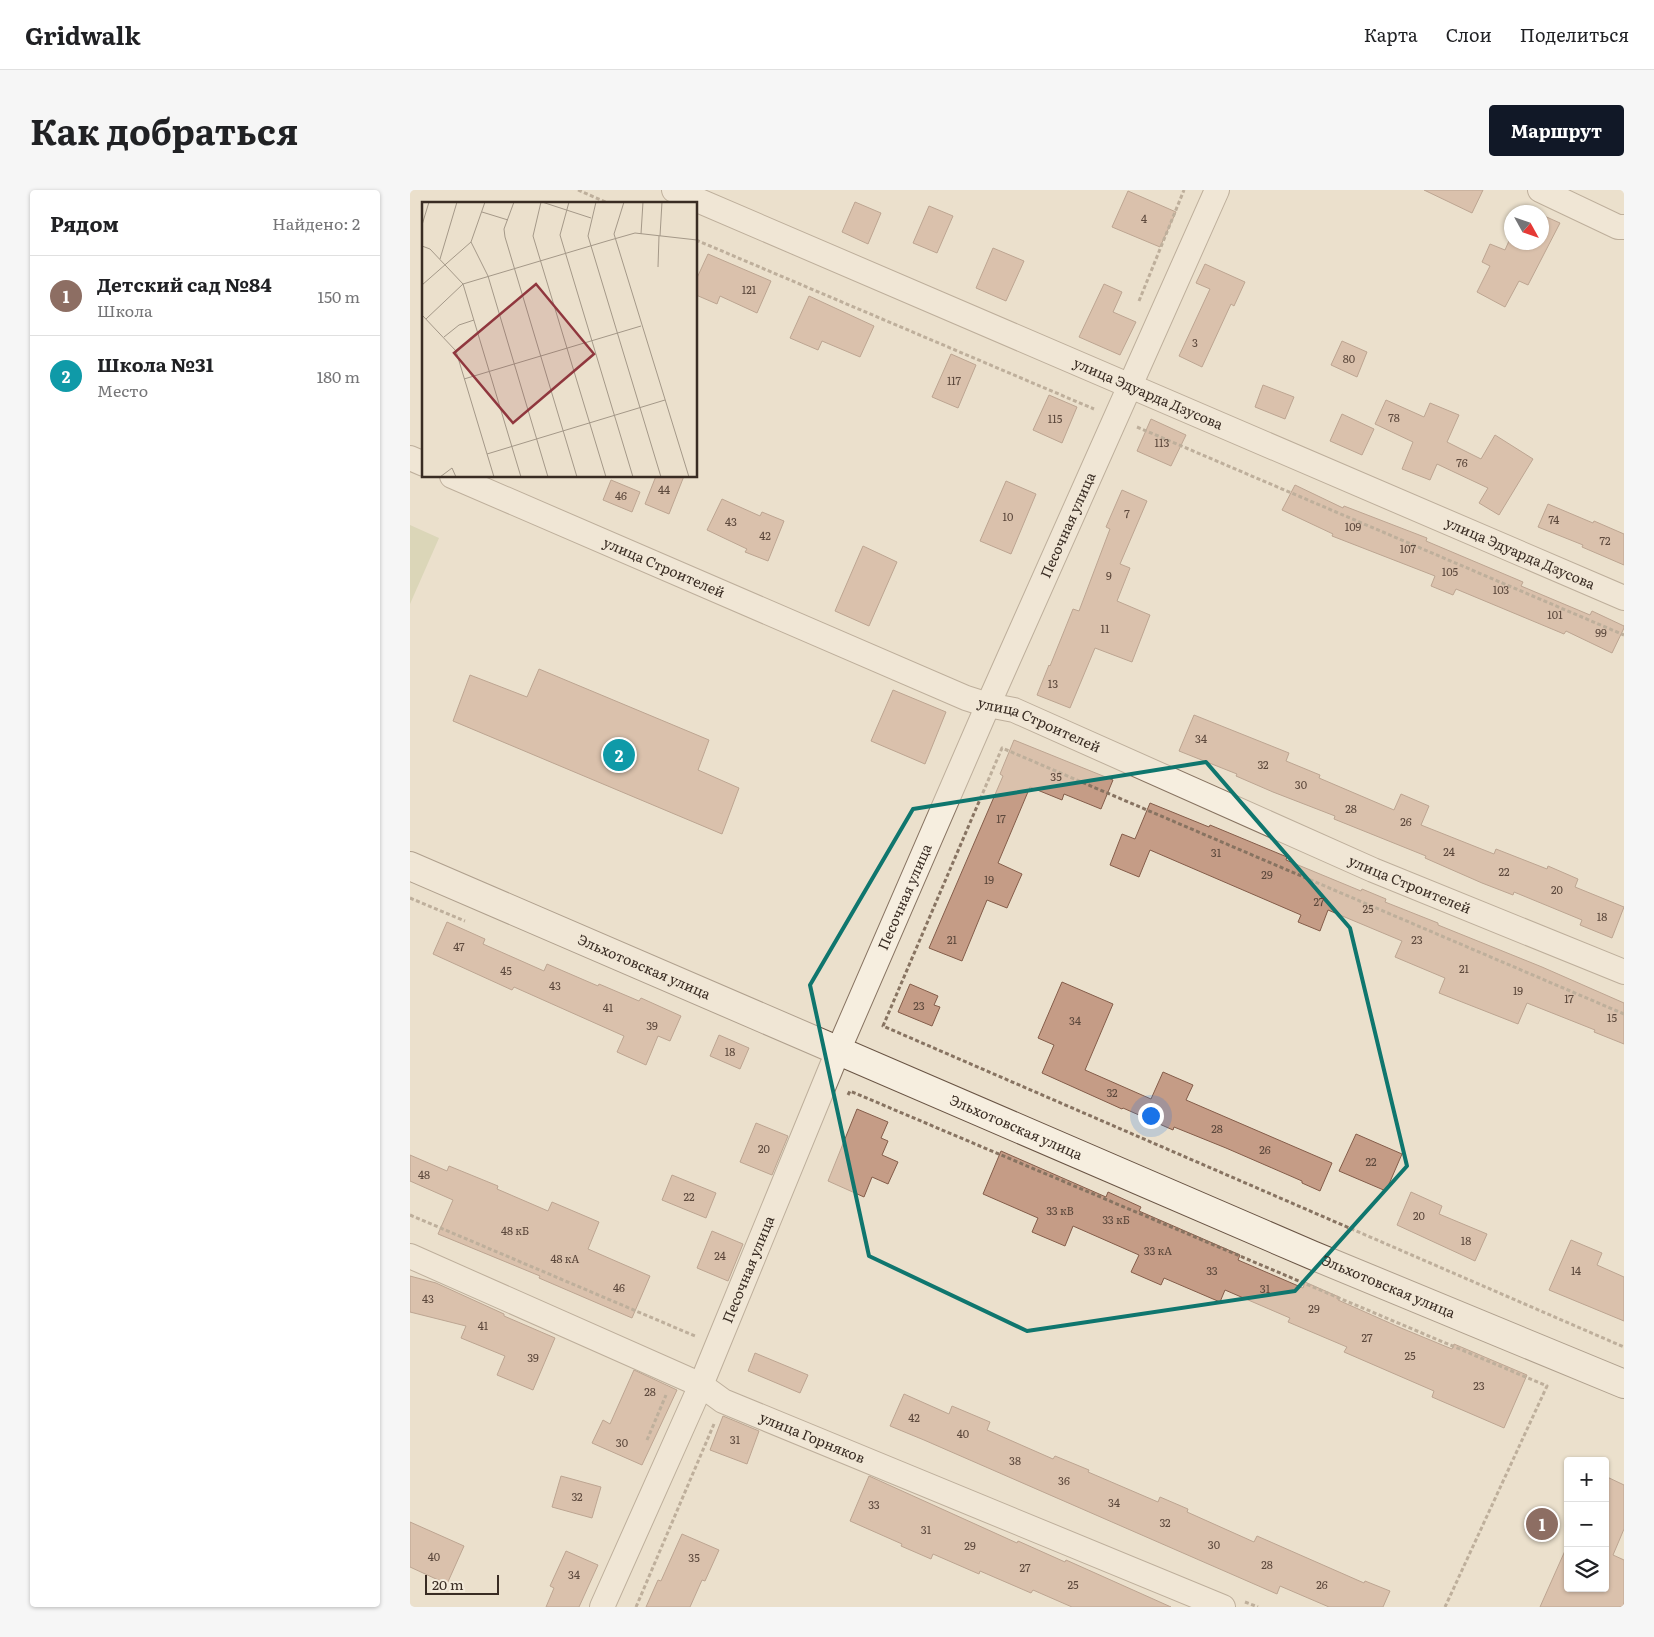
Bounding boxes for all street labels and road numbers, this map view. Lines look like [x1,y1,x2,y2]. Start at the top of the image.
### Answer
street label: улица Эдуарда Дзусова [1071,352,1227,434]
street label: Песочная улица [1035,468,1100,581]
street label: улица Эдуарда Дзусова [1443,512,1599,594]
street label: улица Строителей [601,532,728,602]
street label: улица Строителей [975,691,1104,756]
street label: Песочная улица [872,840,936,953]
street label: улица Строителей [1346,849,1474,918]
street label: Эльхотовская улица [575,929,714,1004]
street label: Эльхотовская улица [947,1089,1086,1164]
street label: Песочная улица [717,1212,779,1326]
street label: Эльхотовская улица [1319,1249,1459,1322]
street label: улица Горняков [757,1406,868,1468]

